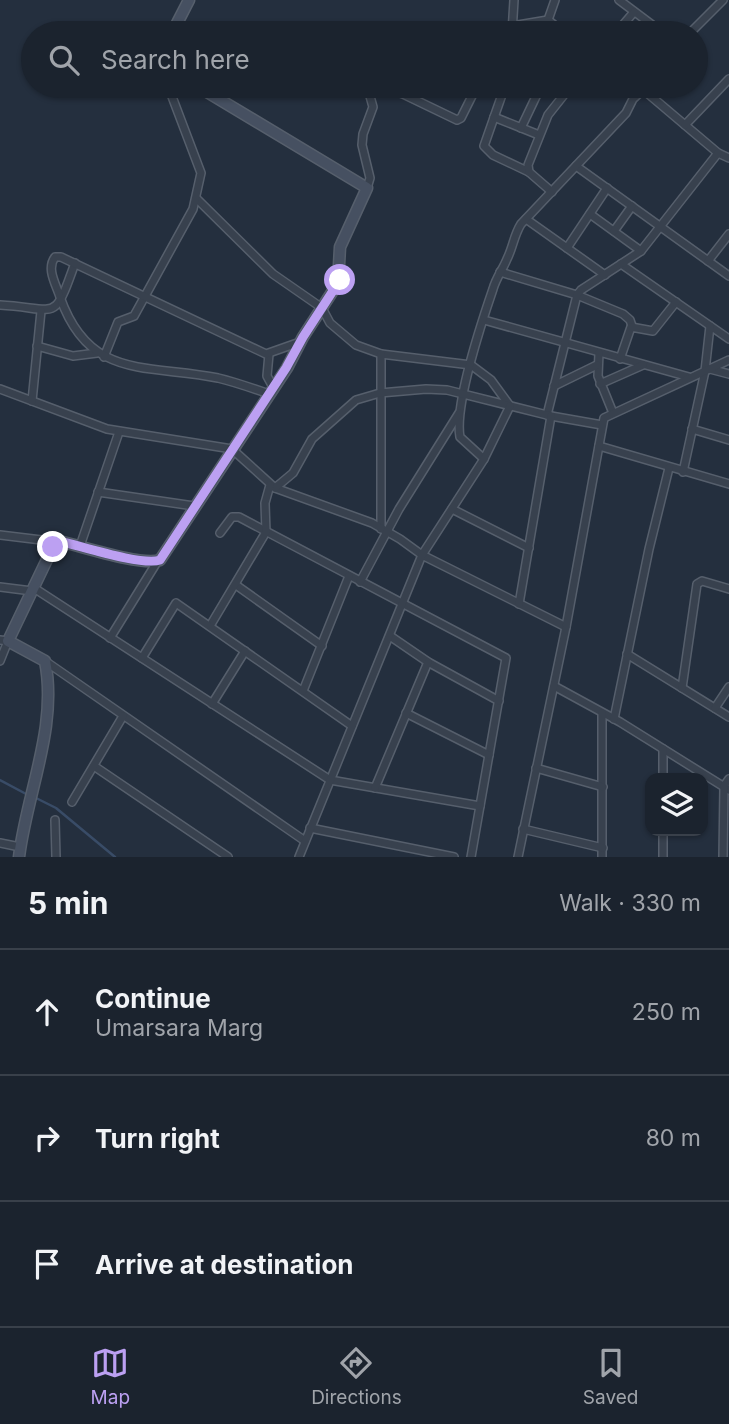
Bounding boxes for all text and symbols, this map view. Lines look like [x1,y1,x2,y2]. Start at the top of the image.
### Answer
search box [21,21,708,98]
icon: search [45,41,83,79]
text: Search here [101,44,250,75]
route start [324,264,355,295]
route end [37,531,68,562]
map controls [645,773,708,836]
button: layers [645,773,708,836]
text: 5 min [28,885,108,921]
text: Walk · 330 m [559,889,701,917]
text: Continue [95,983,211,1014]
icon: ahead [28,993,66,1031]
text: 250 m [632,998,701,1026]
text: Umarsara Marg [95,1014,263,1042]
icon: right [28,1119,66,1157]
text: Turn right [95,1123,220,1154]
text: 80 m [646,1124,701,1152]
icon: arrive [28,1245,66,1283]
text: Arrive at destination [95,1249,354,1280]
tab: Map [91,1344,130,1409]
tab: Directions [311,1344,402,1409]
tab: Saved [583,1344,638,1409]

